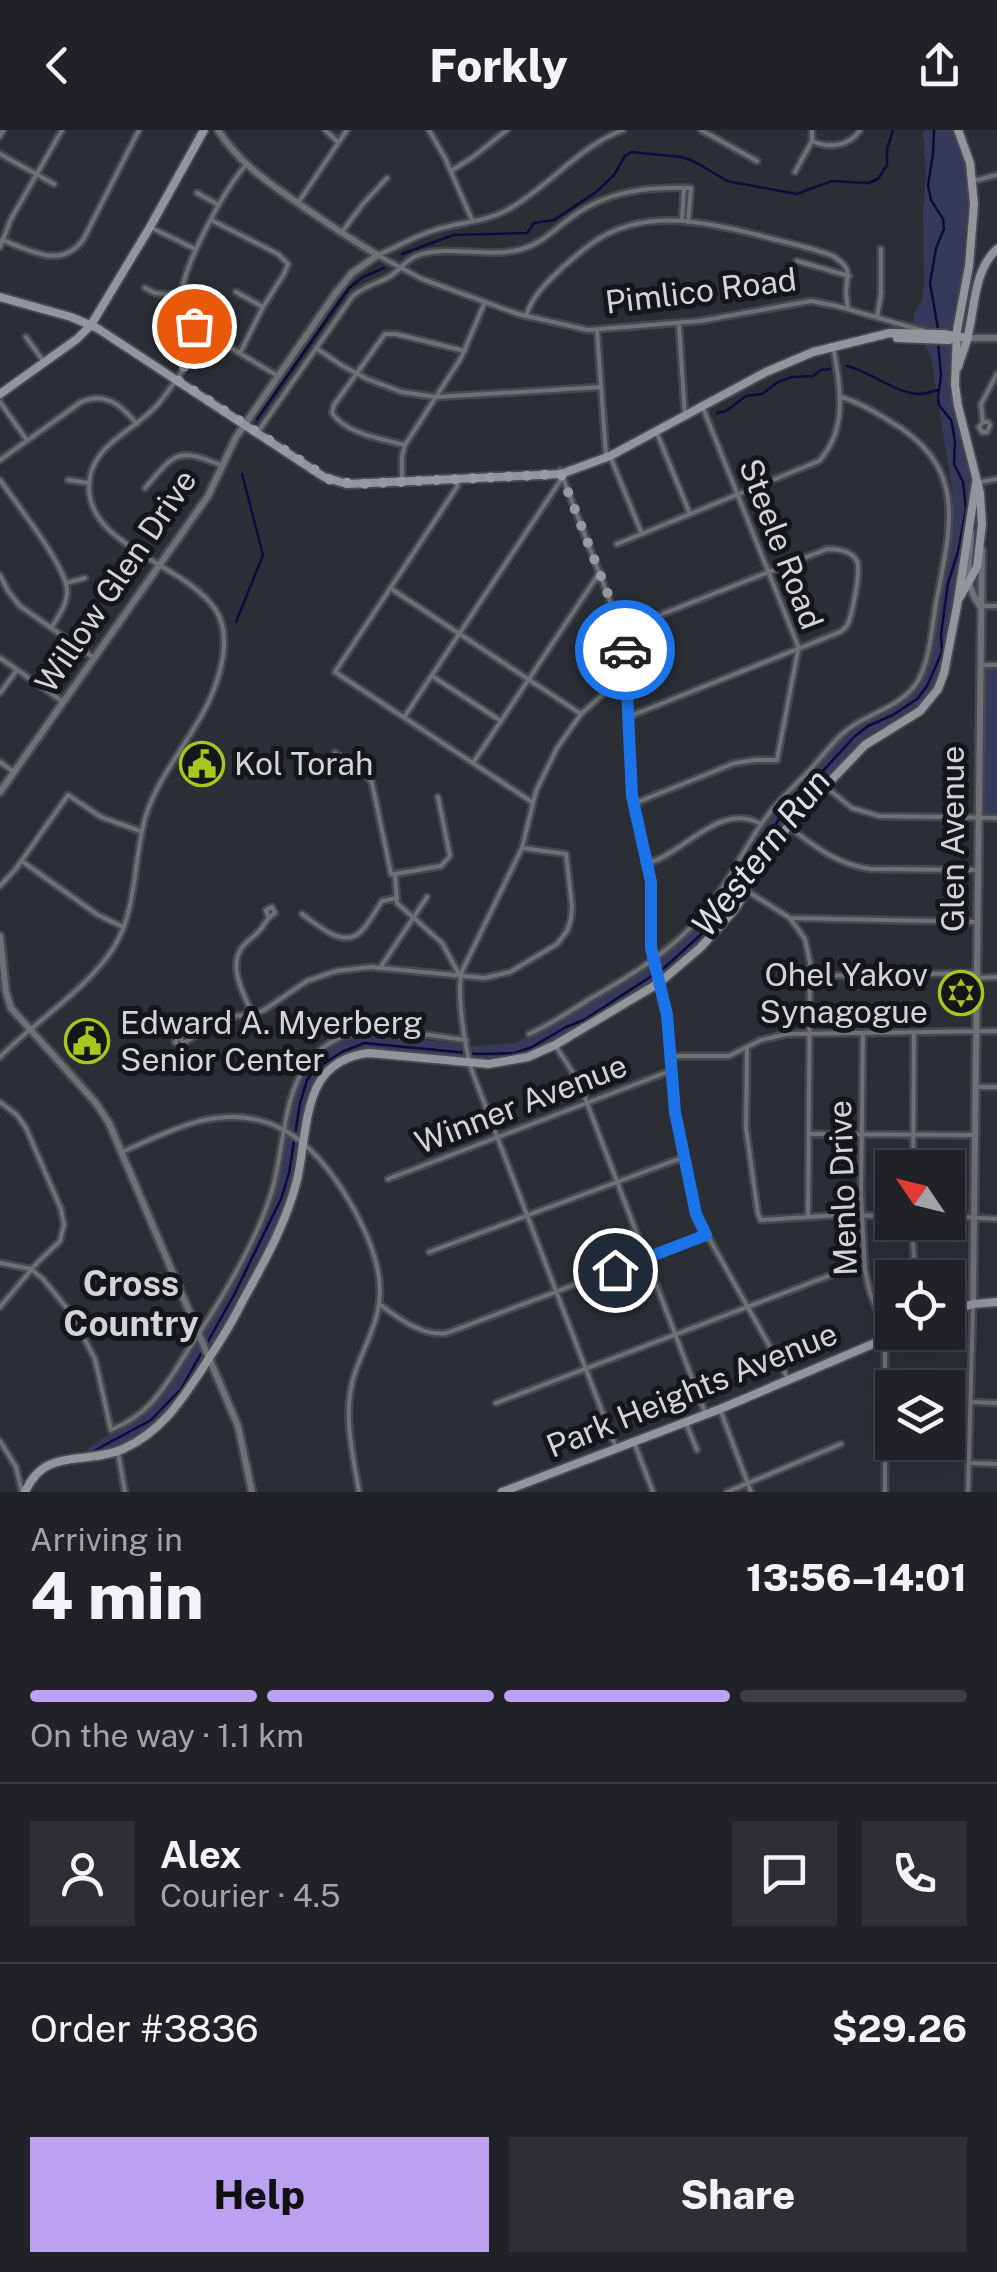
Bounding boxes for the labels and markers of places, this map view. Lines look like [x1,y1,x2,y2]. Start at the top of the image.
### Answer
pin [152,284,237,369]
public building icon: Kol Torah [179,741,225,787]
place label: Kol Torah [234,745,373,782]
place label: Ohel Yakov Synagogue [760,956,928,1030]
synagogue icon: Ohel Yakov Synagogue [938,970,984,1016]
place label: Edward A. Myerberg Senior Center [120,1004,423,1078]
public building icon: Edward A. Myerberg Senior Center [64,1018,110,1064]
pin [573,1228,658,1313]

